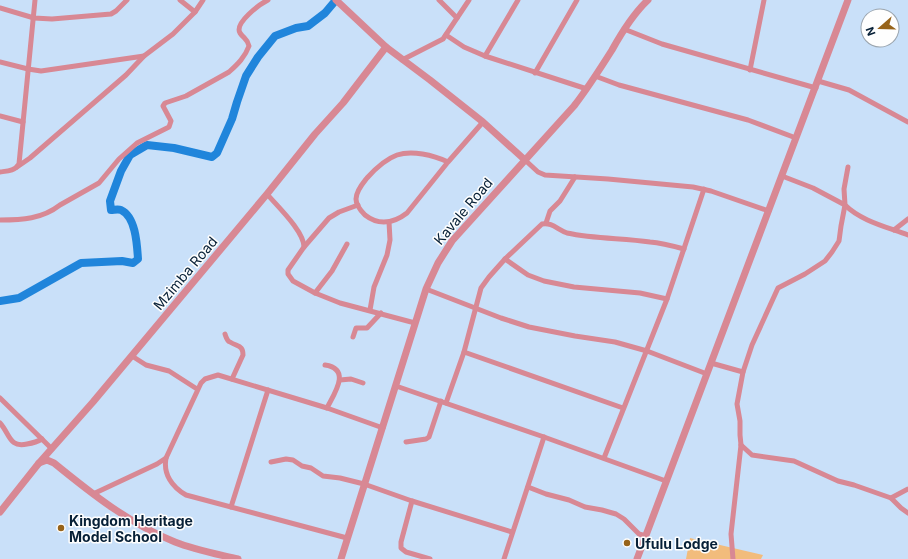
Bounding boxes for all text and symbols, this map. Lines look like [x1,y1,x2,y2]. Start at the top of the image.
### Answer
north arrow [860,8,900,48]
text: N [863,25,879,38]
street label: Kavale Road [430,174,496,248]
street label: Mzimba Road [149,233,221,313]
place label: Kingdom Heritage Model School [69,512,193,545]
marker: Kingdom Heritage Model School [56,523,66,533]
place label: Ufulu Lodge [635,535,718,552]
marker: Ufulu Lodge [622,538,632,548]

